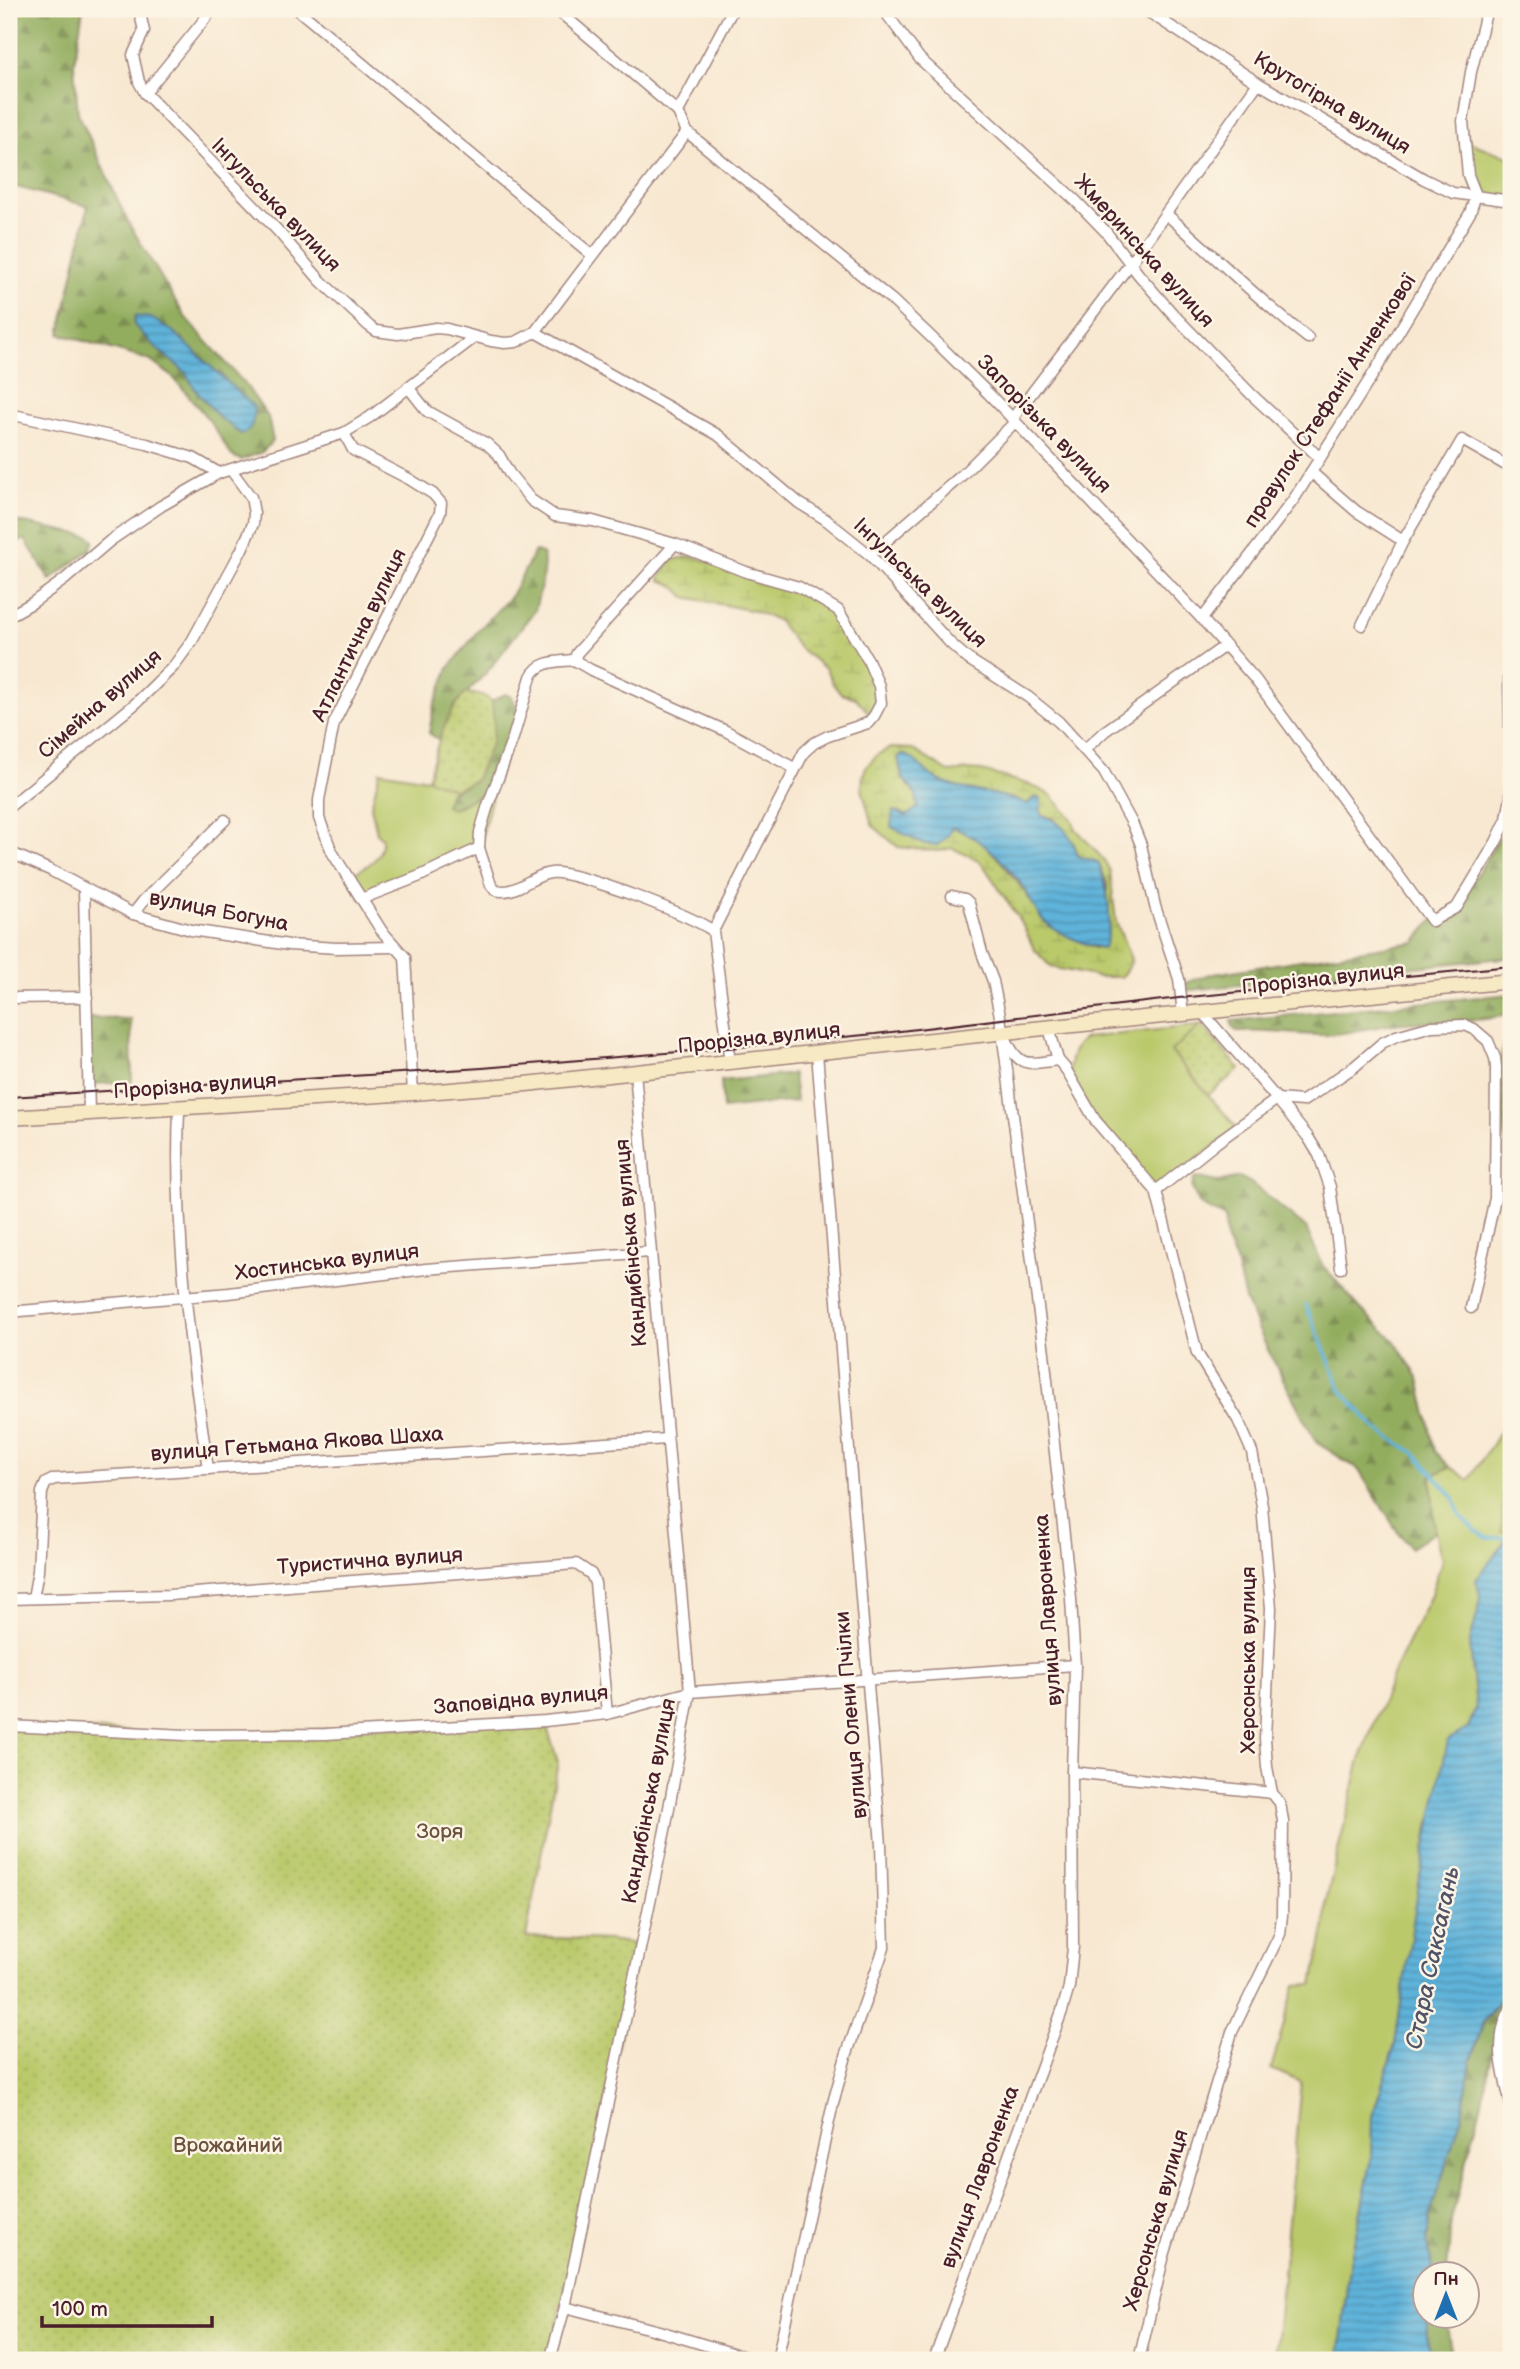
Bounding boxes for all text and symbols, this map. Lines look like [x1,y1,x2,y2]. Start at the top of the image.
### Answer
street label: Крутогірна вулиця [1249,46,1415,160]
street label: Інгульська вулиця [206,133,346,277]
street label: Жмеринська вулиця [1069,169,1219,333]
street label: провулок Стефанії Анненкової [1238,269,1422,533]
street label: Запорізька вулиця [972,350,1116,498]
street label: Інгульська вулиця [848,513,992,653]
street label: Атлантична вулиця [306,544,412,726]
street label: Сімейна вулиця [33,644,167,764]
street label: вулиця Богуна [147,885,292,937]
street label: Прорізна вулиця [1240,958,1406,1000]
street label: Прорізна вулиця [676,1017,842,1059]
street label: Прорізна вулиця [112,1068,278,1104]
street label: Кандибінська вулиця [609,1138,653,1348]
street label: Хостинська вулиця [234,1238,420,1286]
street label: вулиця Гетьмана Якова Шаха [150,1421,445,1467]
street label: вулиця Лавроненка [1029,1513,1067,1707]
street label: Туристична вулиця [276,1542,464,1580]
street label: Херсонська вулиця [1236,1566,1261,1754]
street label: вулиця Олени Пчілки [829,1610,873,1820]
street label: Заповідна вулиця [433,1680,609,1720]
street label: Кандибінська вулиця [617,1696,681,1906]
park label: Зоря [417,1819,463,1844]
water label: Стара Саксагань [1400,1864,1466,2052]
street label: вулиця Лавроненка [935,2082,1025,2272]
street label: Херсонська вулиця [1118,2127,1194,2313]
park label: Врожайний [173,2133,283,2158]
north arrow [1412,2260,1482,2330]
text: Пн [1433,2268,1459,2291]
scale bar [42,2285,212,2329]
text: 100 m [52,2297,108,2322]

